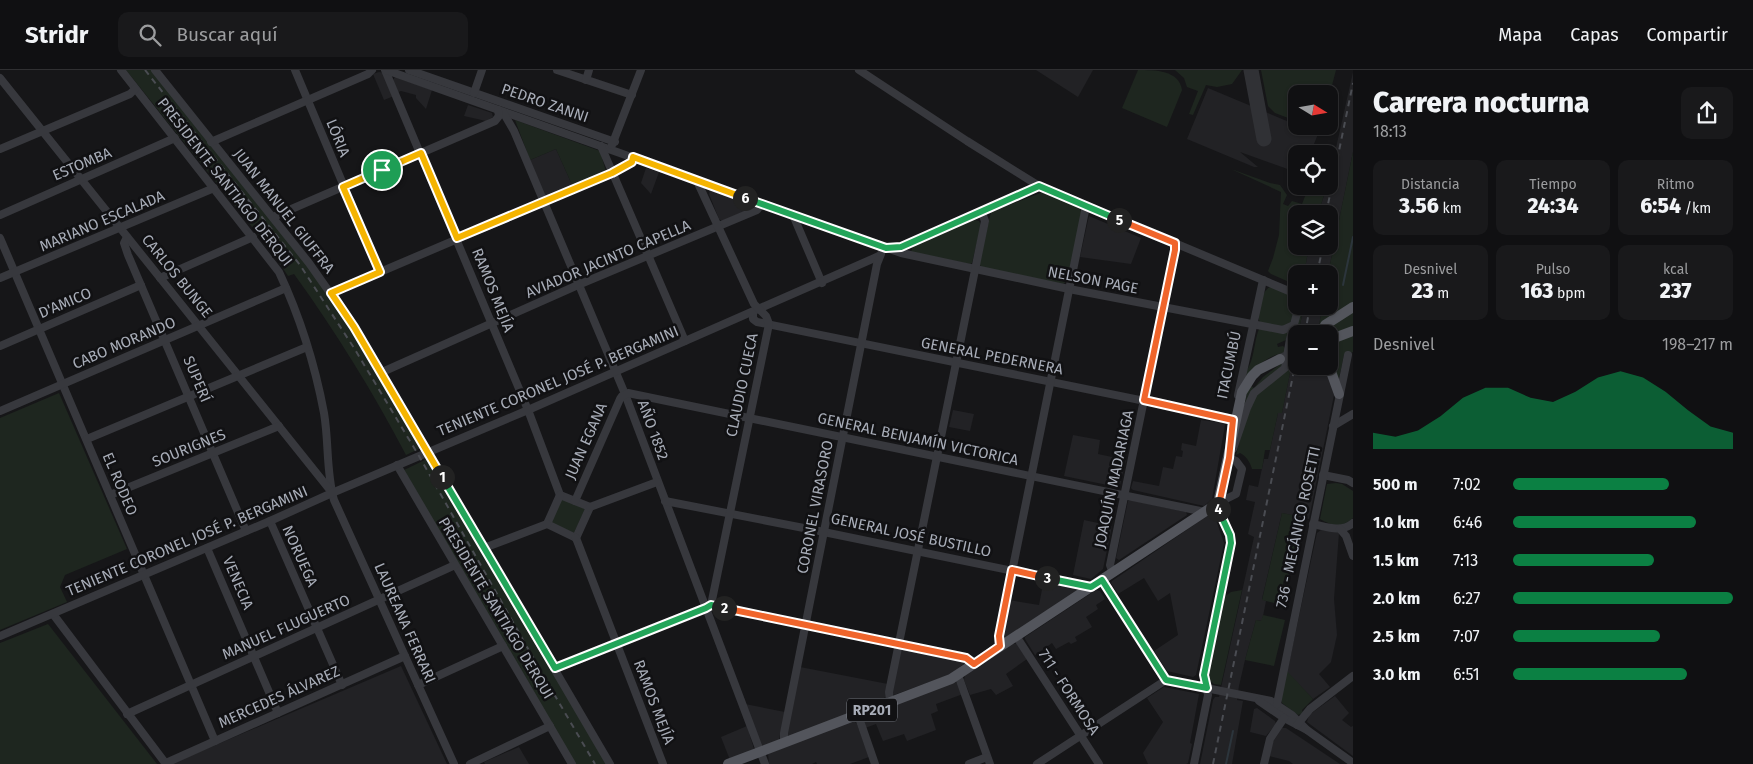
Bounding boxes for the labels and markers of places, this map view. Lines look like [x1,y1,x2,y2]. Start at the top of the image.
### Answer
pin [361,149,403,191]
pin: 6 [732,186,758,210]
pin: 5 [1106,208,1132,232]
pin: 1 [430,464,454,490]
pin: 4 [1206,496,1230,522]
pin: 3 [1034,566,1060,590]
pin: 2 [712,596,736,620]

